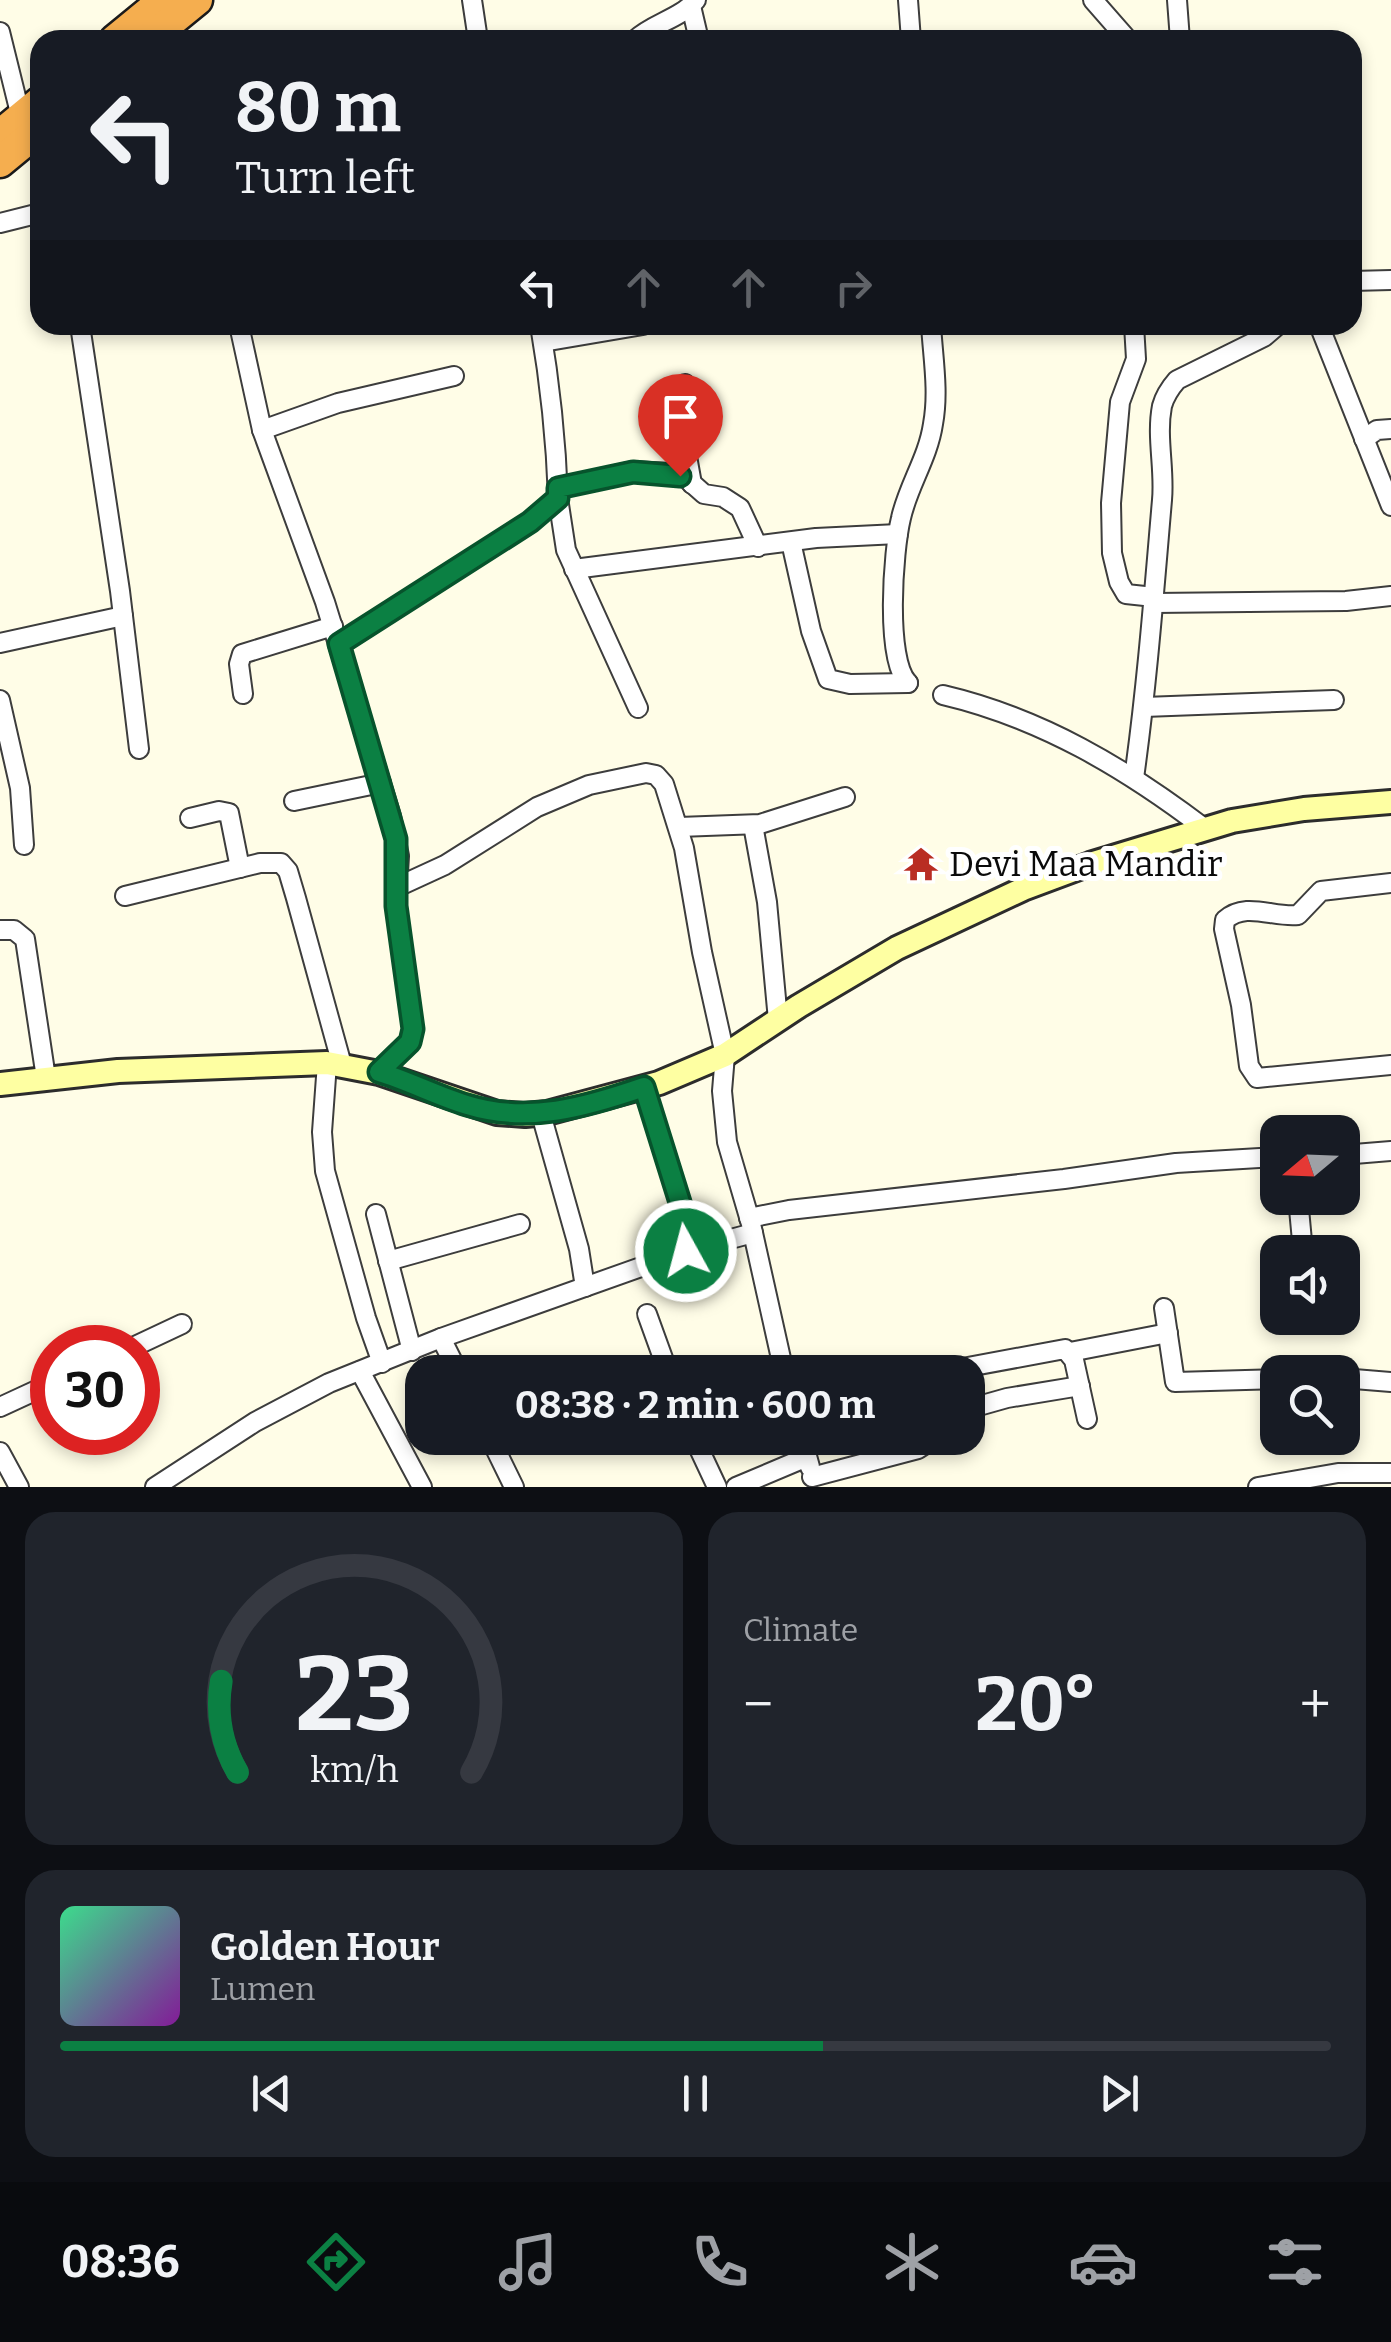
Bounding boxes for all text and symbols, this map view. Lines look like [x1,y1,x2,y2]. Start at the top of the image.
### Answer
text: 80 m [235,66,401,150]
icon: left [70,70,200,200]
text: Turn left [235,151,415,205]
icon: left [511,260,566,315]
icon: ahead [616,260,671,315]
icon: ahead [721,260,776,315]
icon: right [826,260,881,315]
pin [638,374,723,477]
icon: arrive [653,389,708,444]
place label: Devi Maa Mandir [949,843,1222,885]
temple icon: Devi Maa Mandir [902,845,940,883]
north arrow [1260,1115,1360,1215]
map controls [1260,1115,1360,1455]
position arrow [634,1199,738,1303]
button: sound [1260,1235,1360,1335]
speed limit sign: 30 [30,1325,160,1455]
button: search [1260,1355,1360,1455]
text: 08:38 · 2 min · 600 m [515,1382,875,1428]
text: Climate [743,1611,858,1649]
text: 23 [295,1633,413,1758]
text: 20° [975,1660,1098,1750]
text: − [743,1672,773,1738]
text: + [1300,1672,1331,1738]
text: km/h [310,1749,398,1791]
text: Golden Hour [210,1924,440,1970]
text: Lumen [210,1970,315,2008]
icon: previous [244,2066,299,2121]
icon: pause [668,2066,723,2121]
icon: next [1092,2066,1147,2121]
icon: directions [301,2227,371,2297]
icon: music [493,2227,563,2297]
icon: phone [685,2227,755,2297]
icon: climate [877,2227,947,2297]
icon: car [1068,2227,1138,2297]
icon: filters [1260,2227,1330,2297]
text: 08:36 [61,2235,180,2289]

